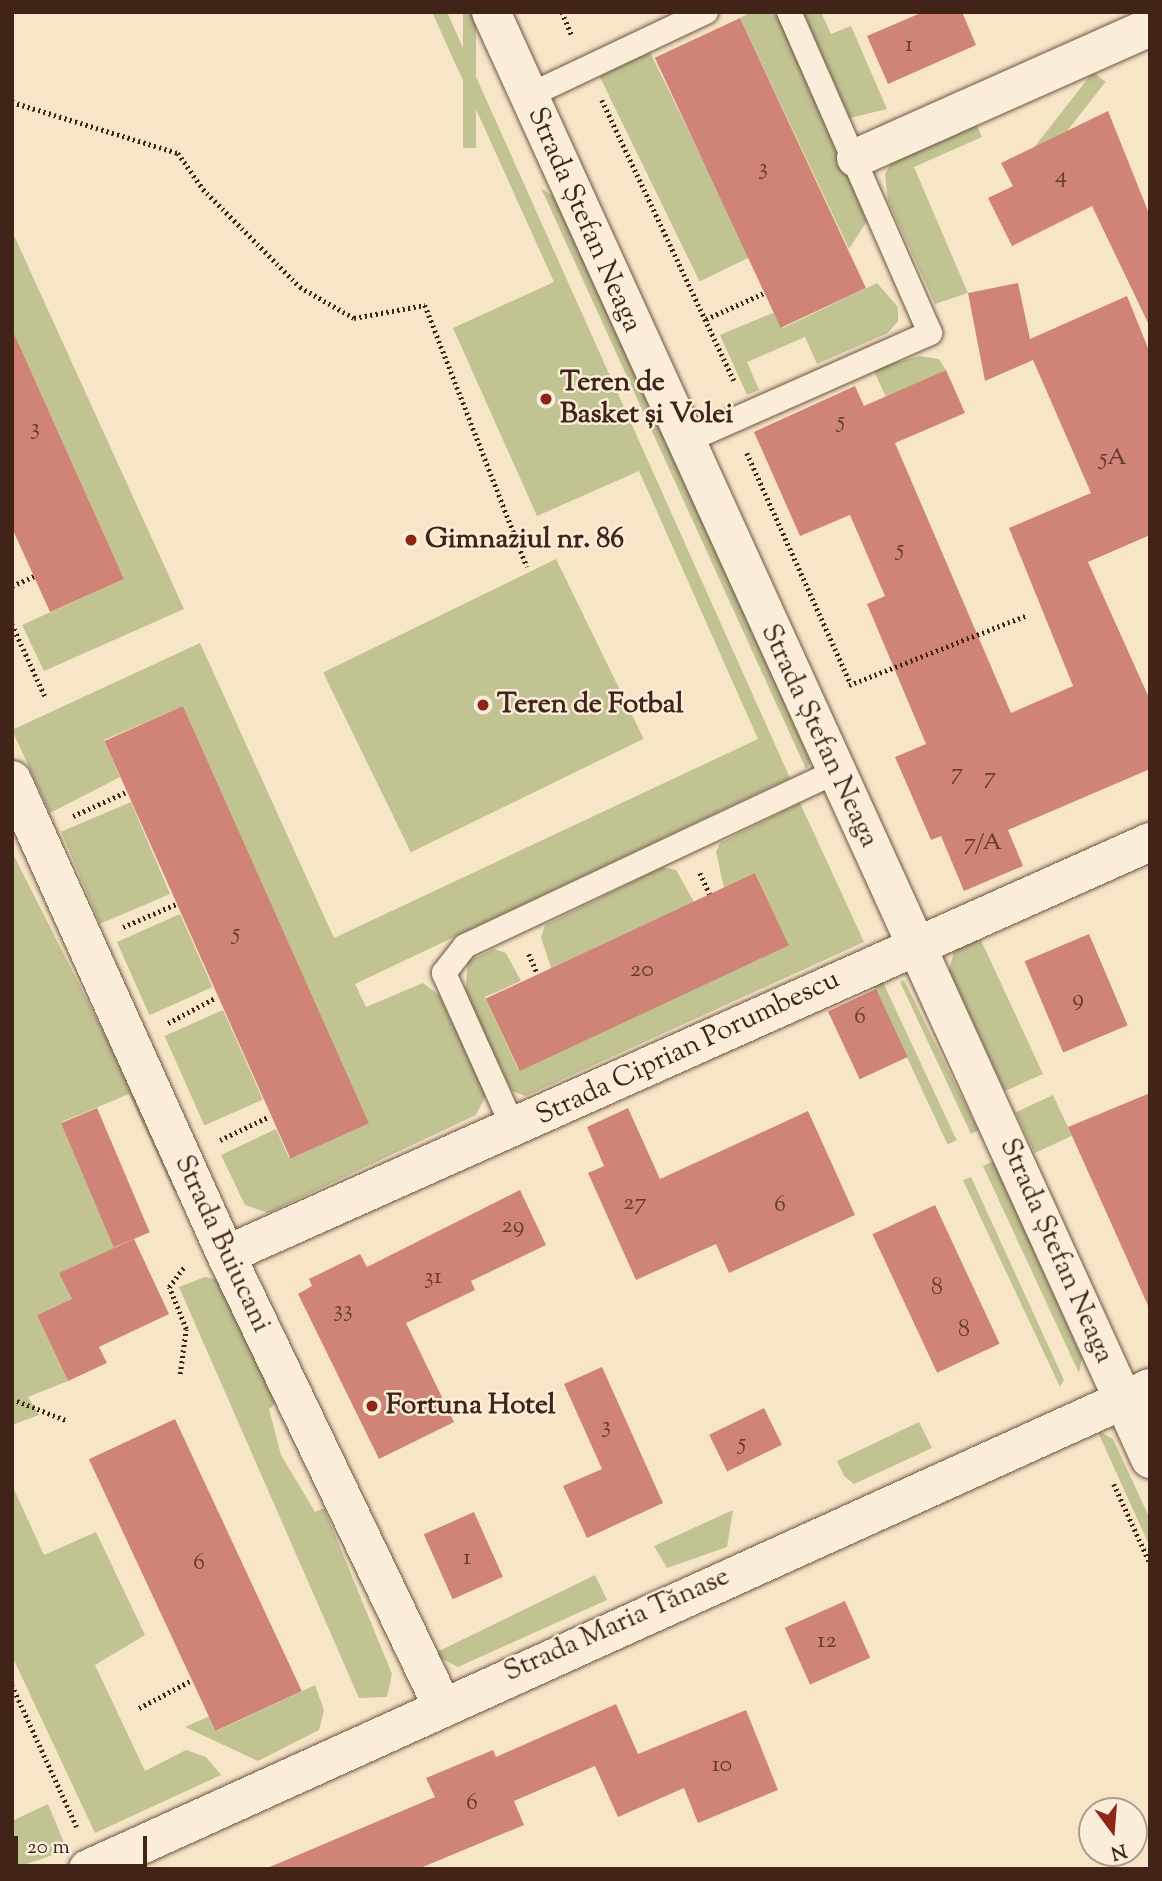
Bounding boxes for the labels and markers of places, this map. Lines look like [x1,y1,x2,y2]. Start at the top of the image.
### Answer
place label: Teren de Basket și Volei [560,366,733,432]
marker: Teren de Basket și Volei [538,391,554,407]
place label: Gimnaziul nr. 86 [425,523,624,557]
marker: Gimnaziul nr. 86 [403,532,419,548]
place label: Teren de Fotbal [497,688,683,722]
marker: Teren de Fotbal [475,697,491,713]
place label: Fortuna Hotel [386,1389,556,1423]
marker: Fortuna Hotel [364,1398,380,1414]

